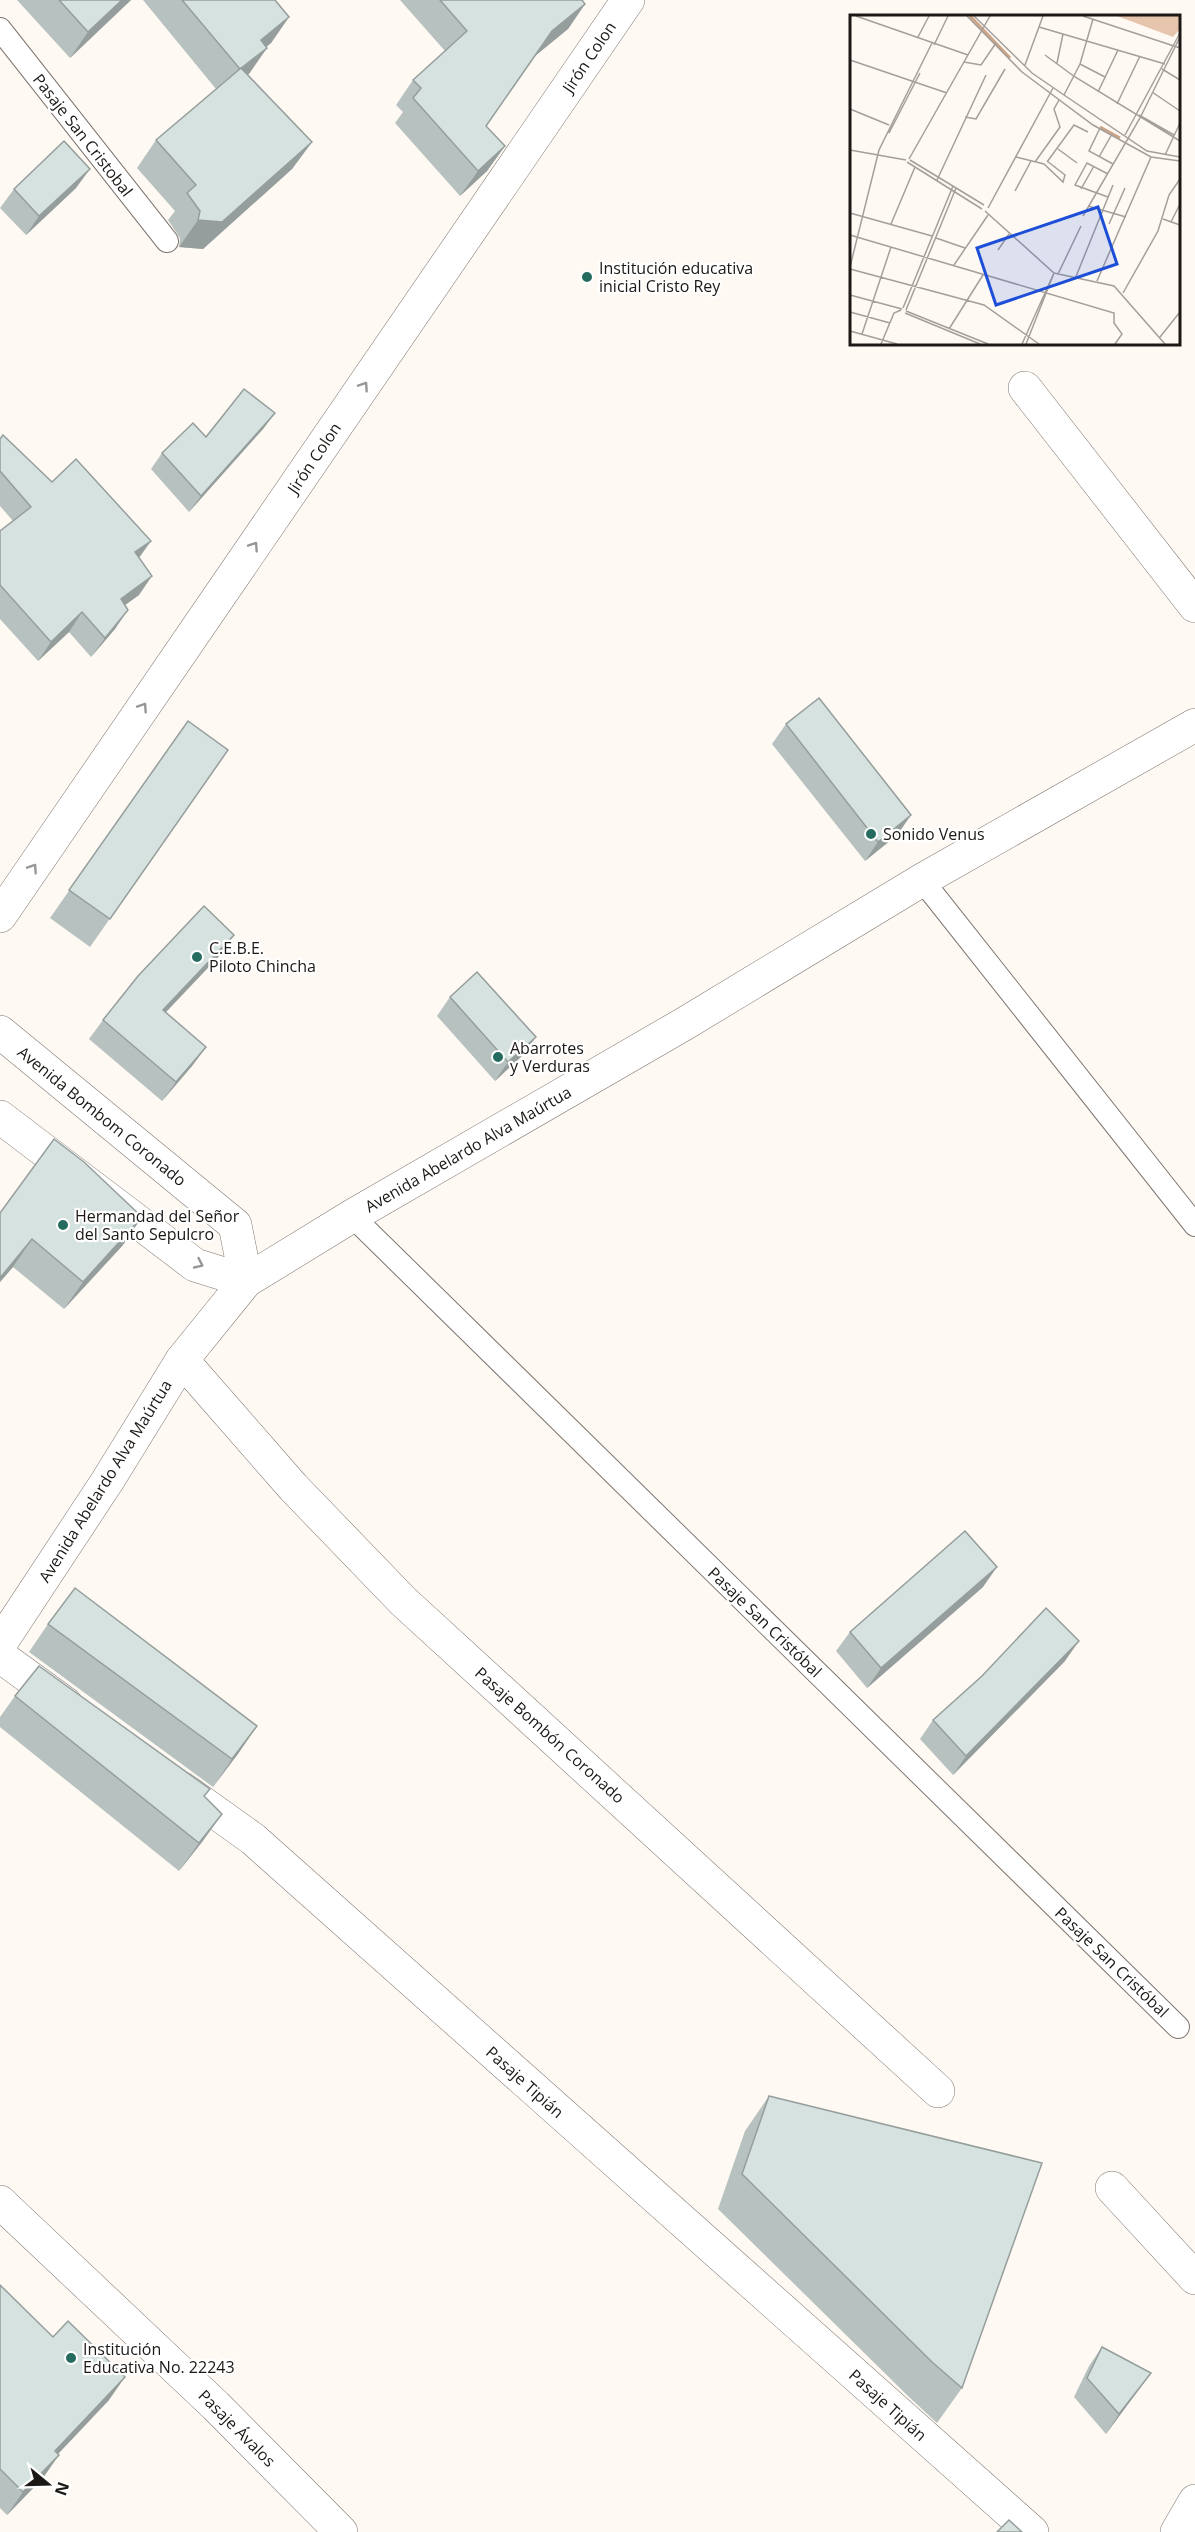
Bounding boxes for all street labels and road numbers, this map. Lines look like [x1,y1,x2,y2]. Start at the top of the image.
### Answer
street label: Jirón Colon [556,17,621,99]
street label: Pasaje San Cristobal [28,69,138,201]
street label: Jirón Colon [281,418,346,500]
street label: Avenida Bombom Coronado [13,1041,191,1191]
street label: Avenida Abelardo Alva Maúrtua [361,1081,575,1217]
street label: Avenida Abelardo Alva Maúrtua [33,1376,177,1586]
street label: Pasaje San Cristóbal [703,1562,827,1682]
street label: Pasaje Bombón Coronado [470,1662,630,1808]
street label: Pasaje San Cristóbal [1050,1902,1174,2022]
street label: Pasaje Tipián [481,2041,569,2123]
street label: Pasaje Tipián [844,2364,932,2446]
street label: Pasaje Ávalos [194,2385,280,2471]

